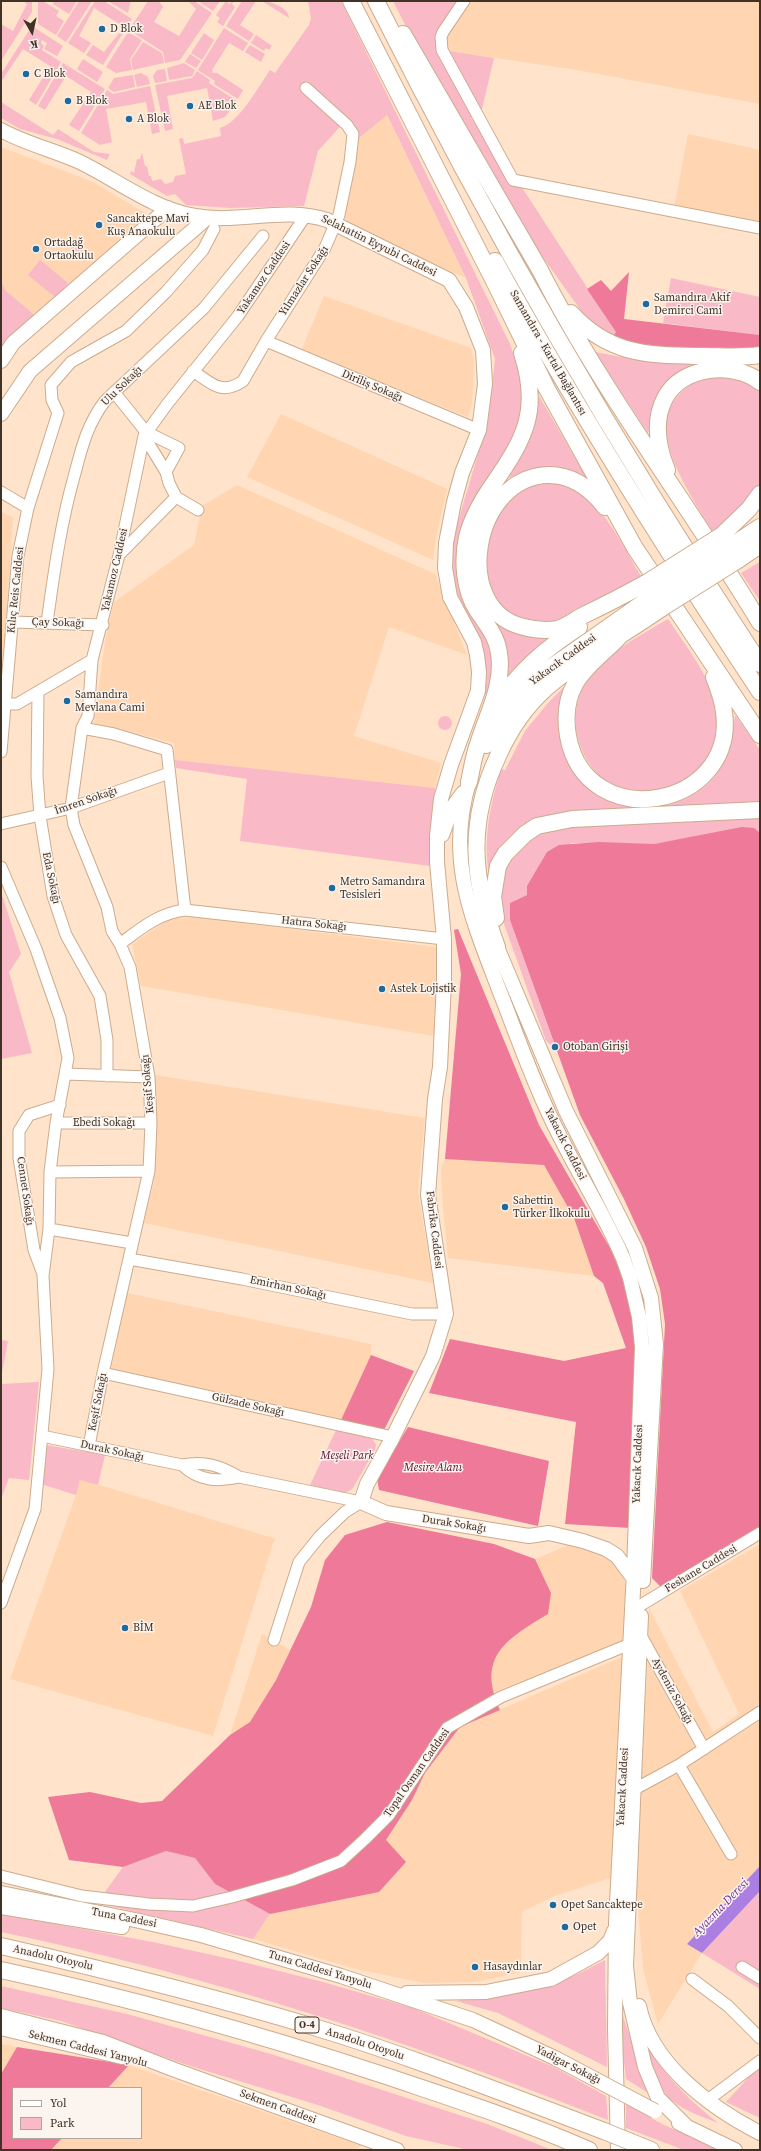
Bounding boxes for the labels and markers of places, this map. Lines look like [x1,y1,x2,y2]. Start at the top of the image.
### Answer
place label: D Blok [110,22,142,36]
marker: D Blok [97,24,107,34]
place label: C Blok [34,67,66,81]
marker: C Blok [21,69,31,79]
place label: B Blok [76,94,108,108]
marker: B Blok [63,96,73,106]
place label: AE Blok [198,99,236,113]
marker: AE Blok [185,101,195,111]
place label: A Blok [137,112,169,126]
marker: A Blok [124,114,134,124]
place label: Sancaktepe Mavi Kuş Anaokulu [107,212,189,238]
marker: Sancaktepe Mavi Kuş Anaokulu [94,220,104,230]
place label: Ortadağ Ortaokulu [44,236,94,262]
marker: Ortadağ Ortaokulu [31,244,41,254]
place label: Samandıra Akif Demirci Cami [654,291,730,317]
marker: Samandıra Akif Demirci Cami [641,299,651,309]
place label: Samandıra Mevlana Cami [75,688,145,714]
marker: Samandıra Mevlana Cami [62,696,72,706]
place label: Metro Samandıra Tesisleri [340,875,425,901]
marker: Metro Samandıra Tesisleri [327,883,337,893]
place label: Astek Lojistik [390,982,456,996]
marker: Astek Lojistik [377,984,387,994]
place label: Otoban Girişi [563,1040,628,1054]
marker: Otoban Girişi [550,1042,560,1052]
place label: Sabettin Türker İlkokulu [513,1194,590,1220]
marker: Sabettin Türker İlkokulu [500,1202,510,1212]
place label: BİM [133,1621,154,1635]
marker: BİM [120,1623,130,1633]
place label: Opet Sancaktepe [561,1898,643,1912]
marker: Opet Sancaktepe [548,1900,558,1910]
place label: Opet [573,1920,596,1934]
marker: Opet [560,1922,570,1932]
place label: Hasaydınlar [483,1960,542,1974]
marker: Hasaydınlar [470,1962,480,1972]

